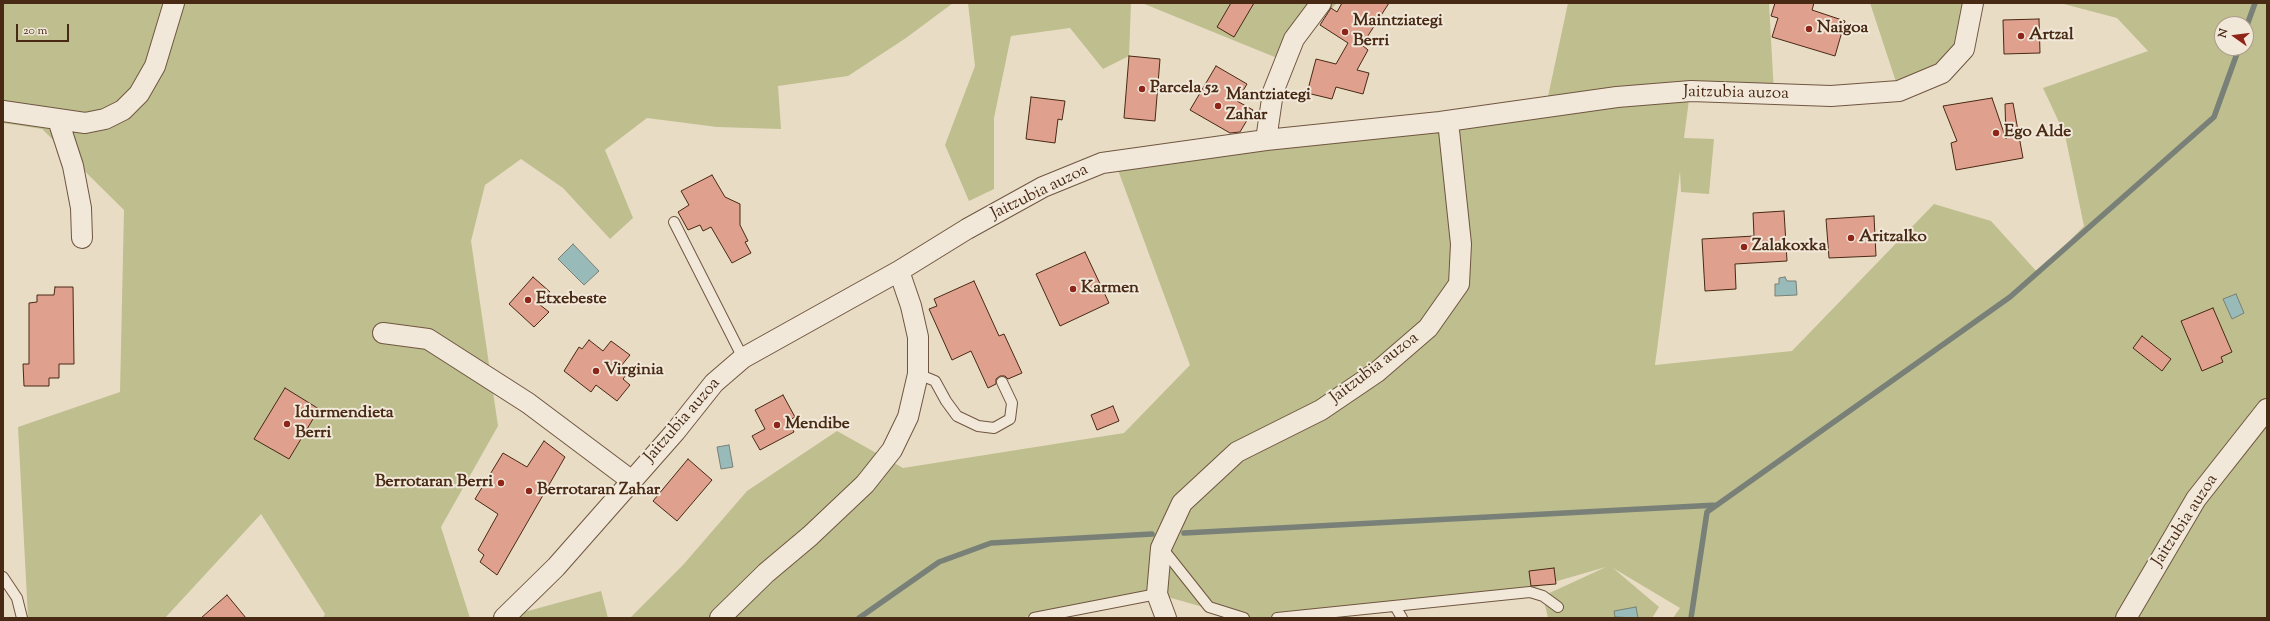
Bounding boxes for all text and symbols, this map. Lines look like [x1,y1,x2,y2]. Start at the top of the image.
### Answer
place label: Maintziategi Berri [1353,12,1443,52]
scale bar [18,16,71,42]
north arrow [2214,16,2254,56]
place label: Naigoa [1817,19,1868,39]
text: 20 m [23,22,47,40]
marker: Naigoa [1804,24,1814,34]
place label: Artzal [2029,26,2074,46]
marker: Maintziategi Berri [1340,27,1350,37]
text: N [2215,27,2232,40]
marker: Artzal [2016,31,2026,41]
place label: Parcela 52 [1150,79,1219,99]
street label: Jaitzubia auzoa [1683,83,1789,105]
marker: Parcela 52 [1137,84,1147,94]
place label: Mantziategi Zahar [1226,86,1311,126]
marker: Mantziategi Zahar [1213,101,1223,111]
place label: Ego Alde [2004,123,2071,143]
marker: Ego Alde [1991,128,2001,138]
street label: Jaitzubia auzoa [988,161,1092,225]
place label: Aritzalko [1859,228,1927,248]
marker: Aritzalko [1846,233,1856,243]
place label: Zalakoxka [1752,237,1826,257]
marker: Zalakoxka [1739,242,1749,252]
place label: Karmen [1081,279,1139,299]
marker: Karmen [1068,284,1078,294]
place label: Etxebeste [536,290,607,310]
marker: Etxebeste [523,295,533,305]
street label: Jaitzubia auzoa [1327,329,1423,409]
place label: Virginia [604,361,664,381]
marker: Virginia [591,366,601,376]
street label: Jaitzubia auzoa [641,374,725,468]
place label: Idurmendieta Berri [295,404,394,444]
place label: Mendibe [785,415,850,435]
marker: Idurmendieta Berri [282,419,292,429]
marker: Mendibe [772,420,782,430]
street label: Jaitzubia auzoa [2149,471,2223,571]
place label: Berrotaran Berri [375,473,493,493]
marker: Berrotaran Berri [496,478,506,488]
place label: Berrotaran Zahar [537,481,660,501]
marker: Berrotaran Zahar [524,486,534,496]

